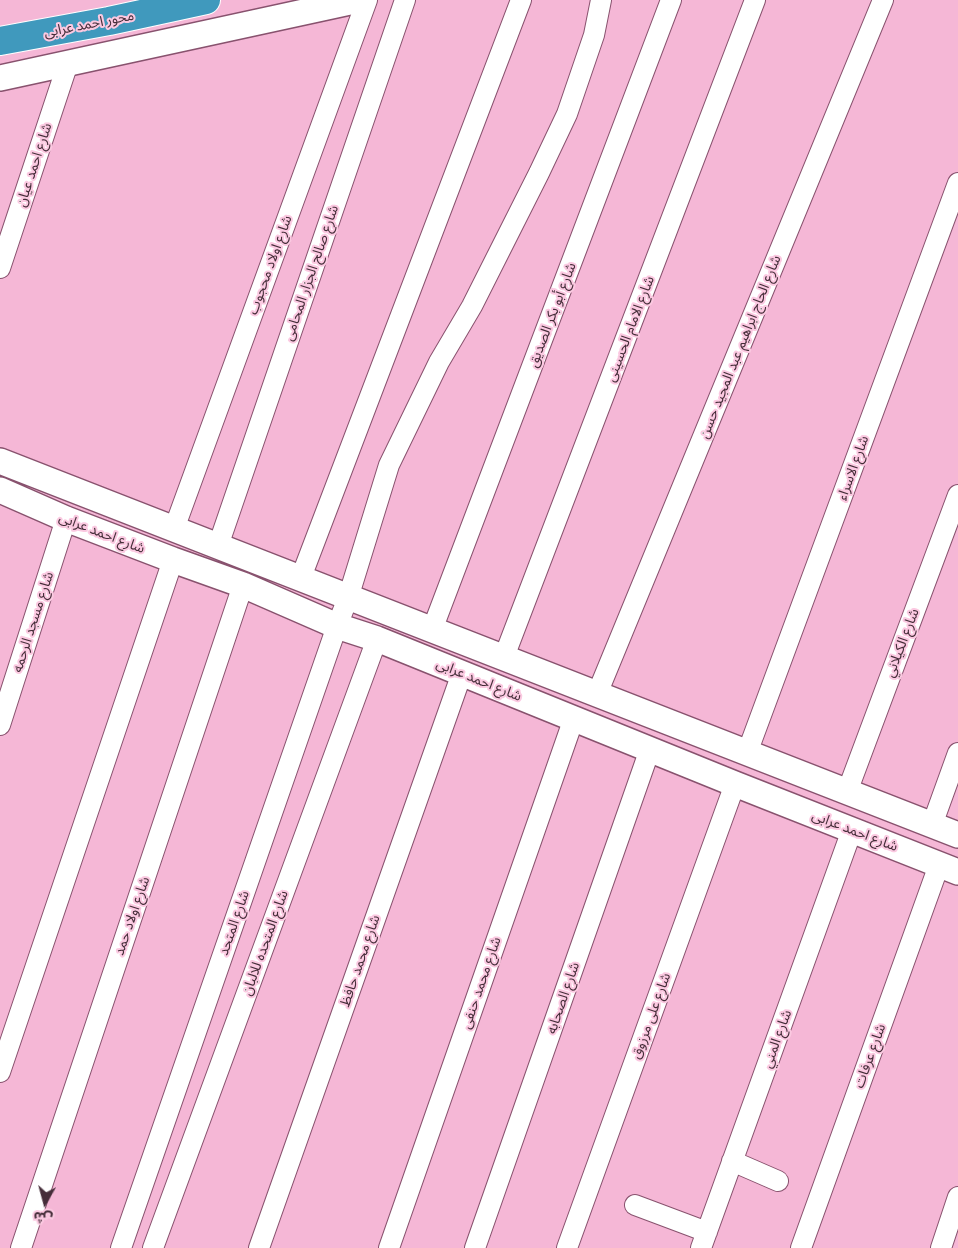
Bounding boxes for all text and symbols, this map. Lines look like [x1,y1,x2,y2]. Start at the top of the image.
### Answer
street label: محور احمد عرابى [42,7,136,41]
street label: شارع احمد عيان [13,121,55,209]
street label: شارع صالح الجزار المحامى [280,203,342,343]
street label: شارع اولاد محجوب [244,213,296,317]
street label: شارع الحاج ابراهيم عبد المجيد حسن [695,253,785,441]
street label: شارع أبو بكر الصديق [524,260,580,370]
street label: شارع الامام الحسينى [602,274,658,384]
street label: شارع الاسراء [834,433,872,503]
street label: شارع احمد عرابى [57,509,147,557]
street label: شارع مسجد الرحمه [9,570,57,674]
street label: شارع الكيلاني [881,606,923,680]
street label: شارع احمد عرابى [434,655,524,705]
street label: شارع احمد عرابى [810,807,900,855]
street label: شارع اولاد حمد [111,874,153,958]
street label: شارع المتحد [215,888,253,958]
street label: شارع المتحده للالبان [238,888,292,998]
street label: شارع محمد حافظ [336,913,384,1009]
street label: شارع محمد حنفى [457,935,505,1031]
street label: شارع الصحابه [543,960,583,1036]
street label: شارع على مرزوق [628,970,674,1062]
street label: شارع المني [759,1008,795,1070]
street label: شارع عرفات [851,1022,889,1090]
north arrow [20,1178,70,1228]
text: ش [33,1209,54,1227]

